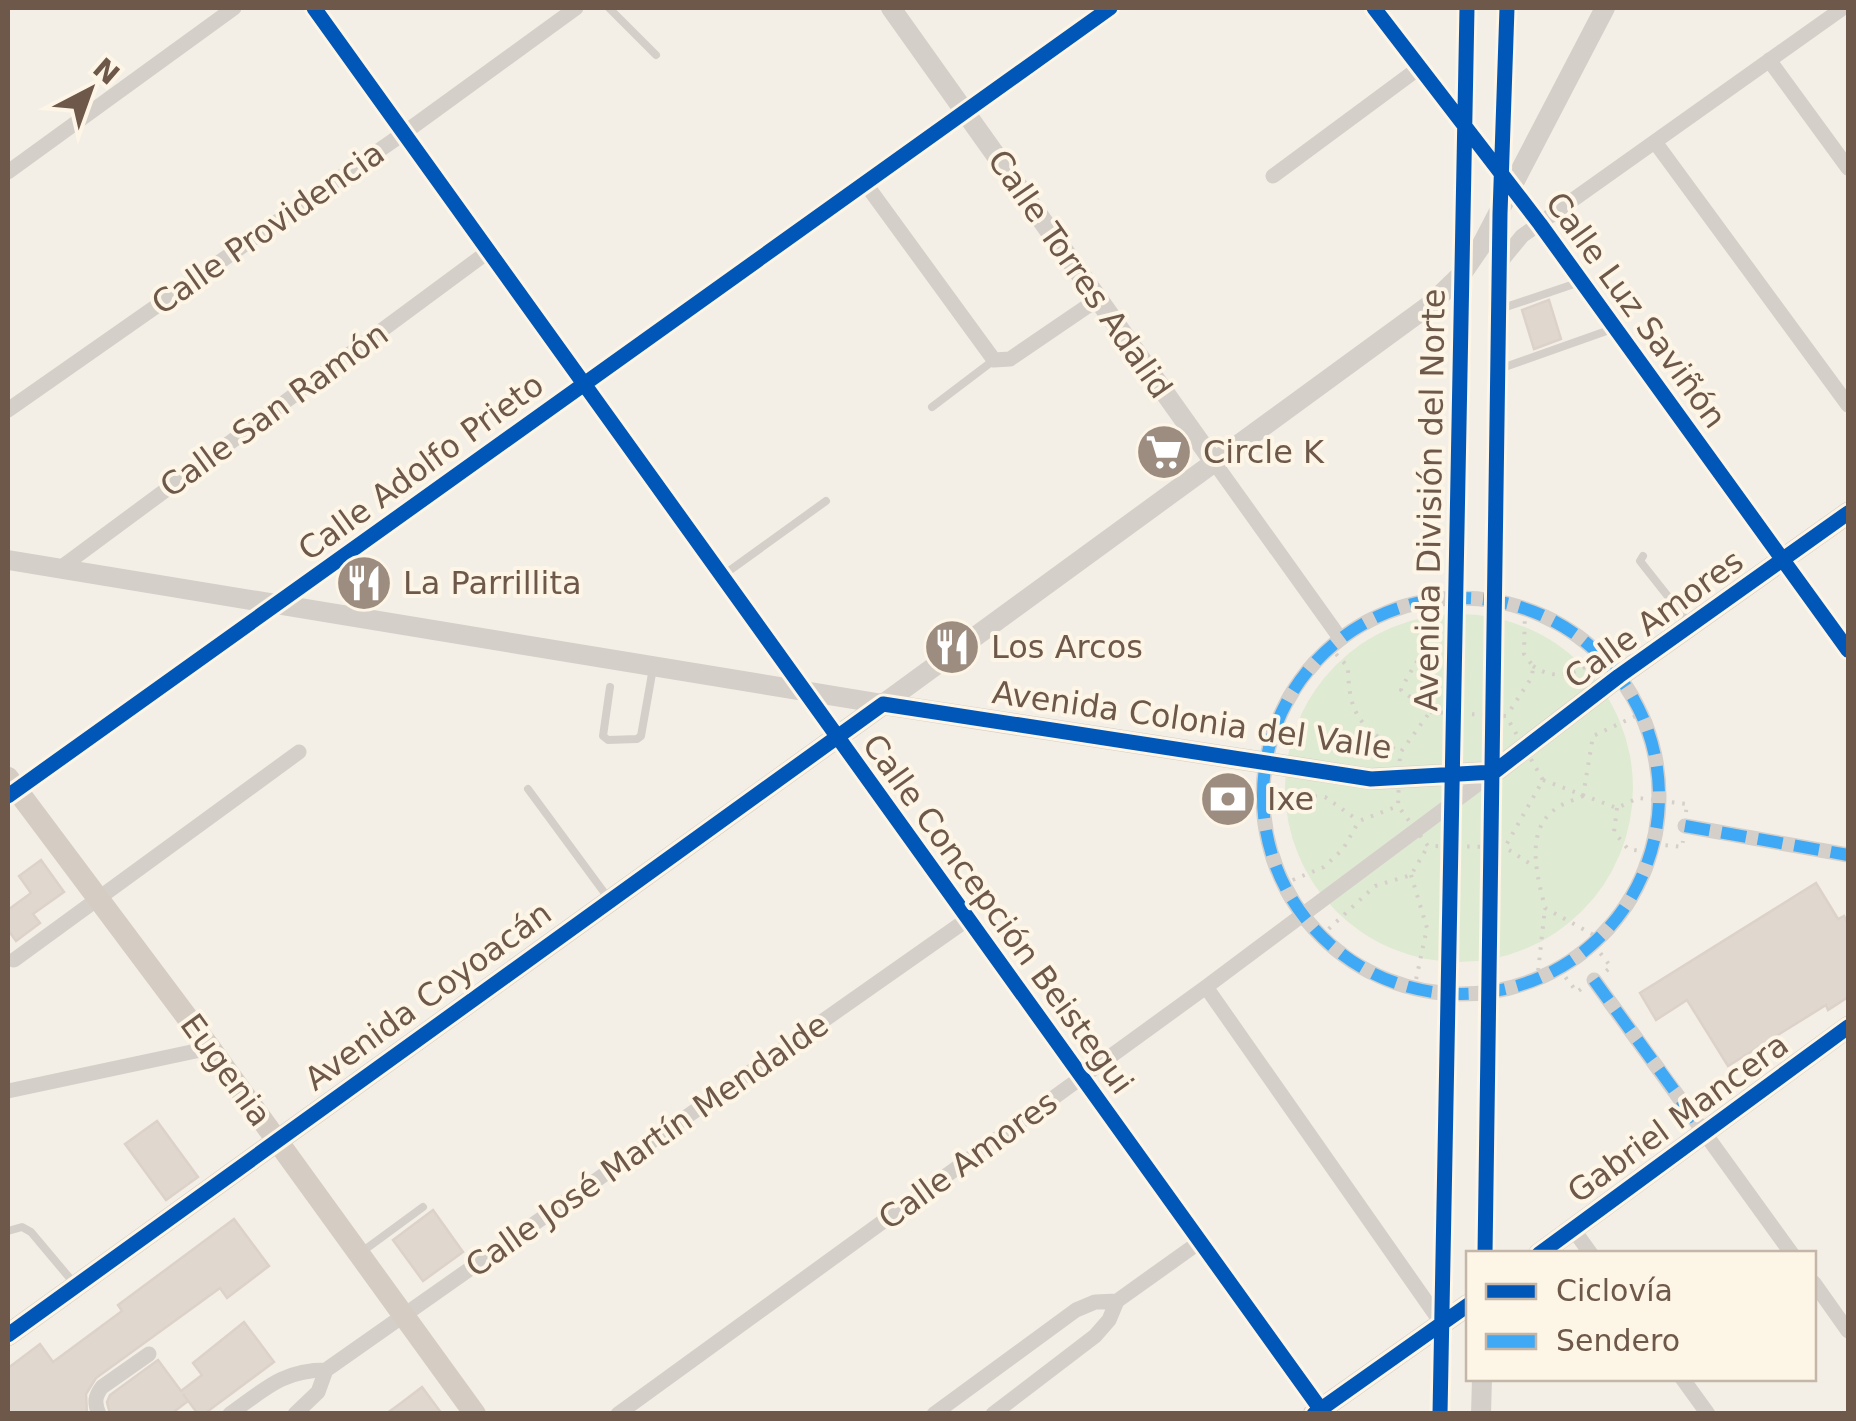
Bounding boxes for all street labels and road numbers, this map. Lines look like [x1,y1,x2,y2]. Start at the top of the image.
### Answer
street label: Calle Providencia [145,134,391,322]
street label: Calle Torres Adalid [980,143,1180,405]
street label: Calle Luz Saviñón [1538,185,1734,435]
street label: Avenida División del Norte [1407,288,1453,712]
street label: Calle San Ramón [153,315,395,505]
street label: Calle Adolfo Prieto [291,365,551,569]
street label: Calle Amores [1557,542,1751,696]
street label: Avenida Colonia del Valle [990,673,1394,767]
street label: Calle Concepción Beistegui [855,727,1141,1101]
street label: Avenida Coyoacán [297,894,559,1098]
street label: Calle José Martín Mendalde [458,1005,836,1285]
street label: Eugenia [173,1007,279,1133]
street label: Gabriel Mancera [1560,1025,1796,1211]
street label: Calle Amores [871,1083,1065,1237]

